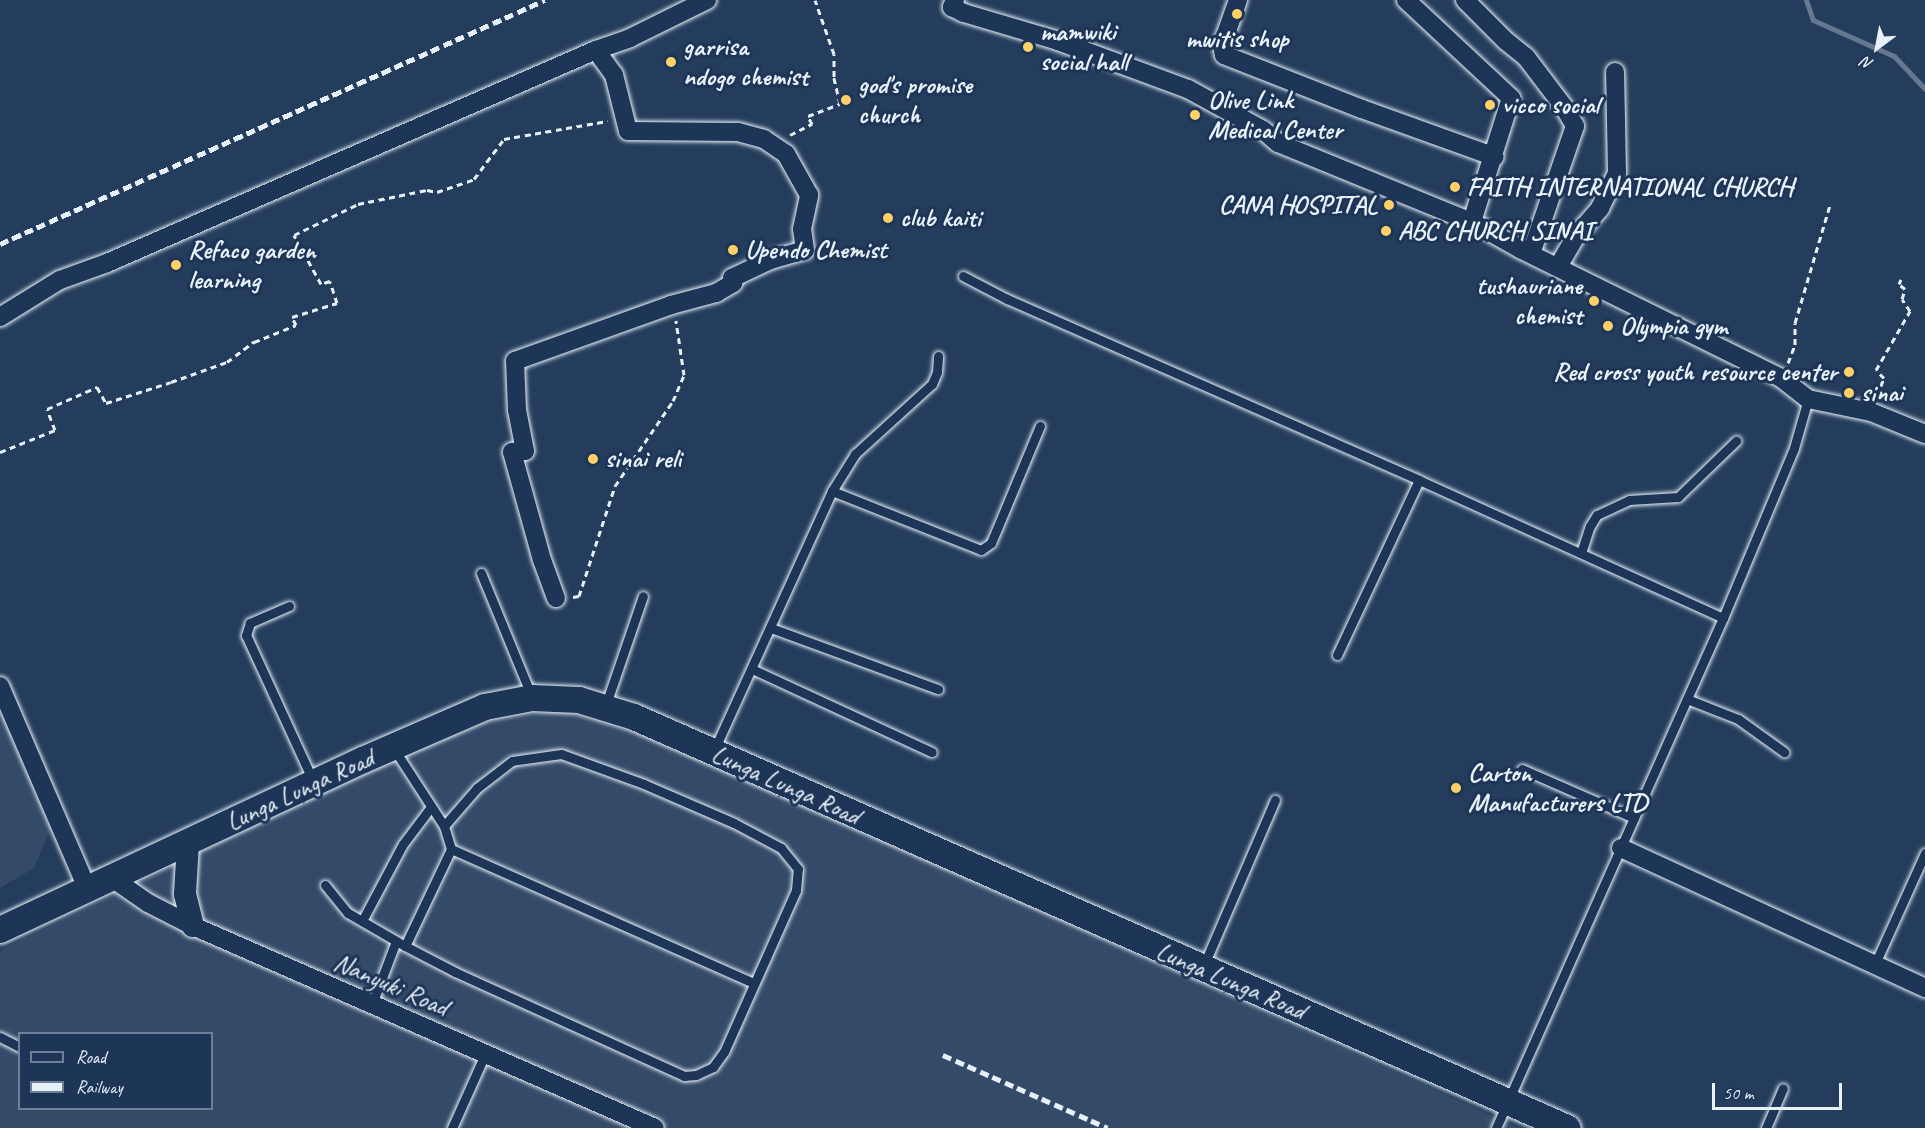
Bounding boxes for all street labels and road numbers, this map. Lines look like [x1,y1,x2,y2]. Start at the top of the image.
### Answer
street label: Lunga Lunga Road [707,739,865,831]
street label: Lunga Lunga Road [222,742,378,838]
street label: Lunga Lunga Road [1152,936,1310,1026]
street label: Nanyuki Road [329,947,453,1023]

